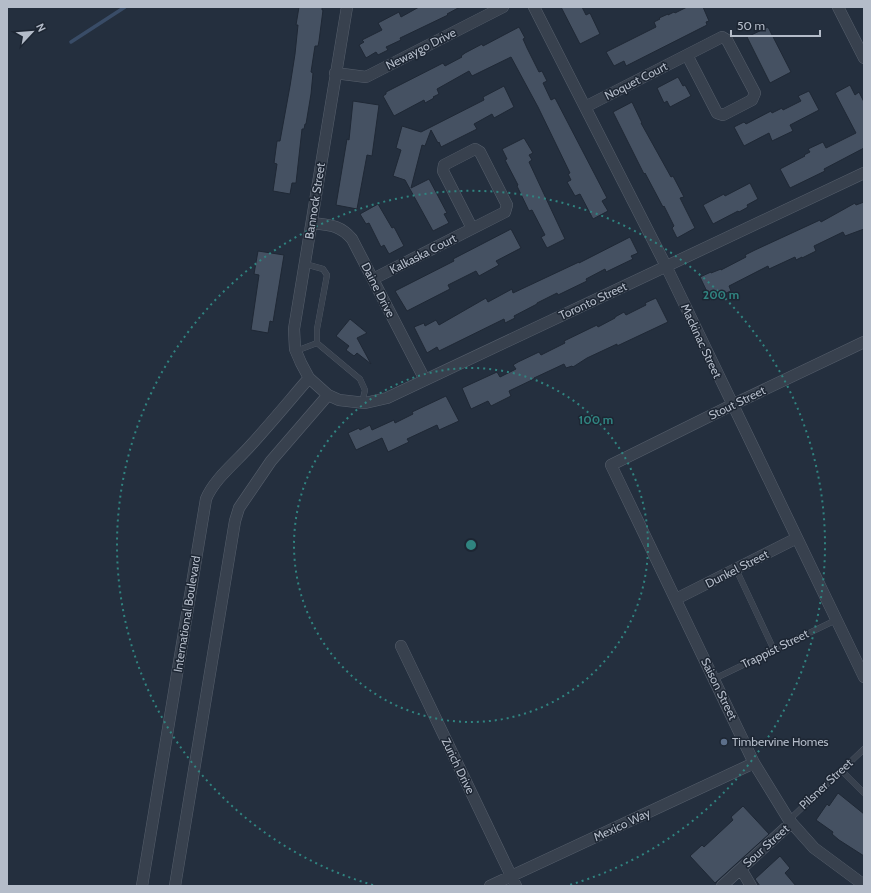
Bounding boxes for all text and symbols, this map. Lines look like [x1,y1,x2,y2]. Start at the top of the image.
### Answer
north arrow [12,12,52,52]
scale bar [731,12,820,38]
text: 50 m [737,18,765,33]
text: N [33,21,49,34]
street label: Newaygo Drive [383,24,458,73]
street label: Noquet Court [602,58,670,103]
street label: Bannock Street [301,162,328,240]
street label: Kalkaska Court [387,230,459,277]
street label: Daine Drive [358,260,399,320]
street label: Toronto Street [557,278,629,323]
text: 200 m [703,287,739,302]
street label: Mackinac Street [678,301,725,380]
street label: Stout Street [706,382,768,423]
text: 100 m [579,412,613,427]
centre of rings [464,538,478,552]
street label: Dunkel Street [703,546,771,591]
street label: International Boulevard [170,555,203,673]
street label: Trappist Street [739,626,811,671]
street label: Saison Street [698,655,741,722]
place label: Timbervine Homes [732,734,829,749]
street label: Zurich Drive [438,735,478,796]
marker: Timbervine Homes [719,737,729,747]
street label: Pilsner Street [796,755,855,812]
street label: Mexico Way [591,805,653,844]
street label: Sour Street [739,821,792,870]

